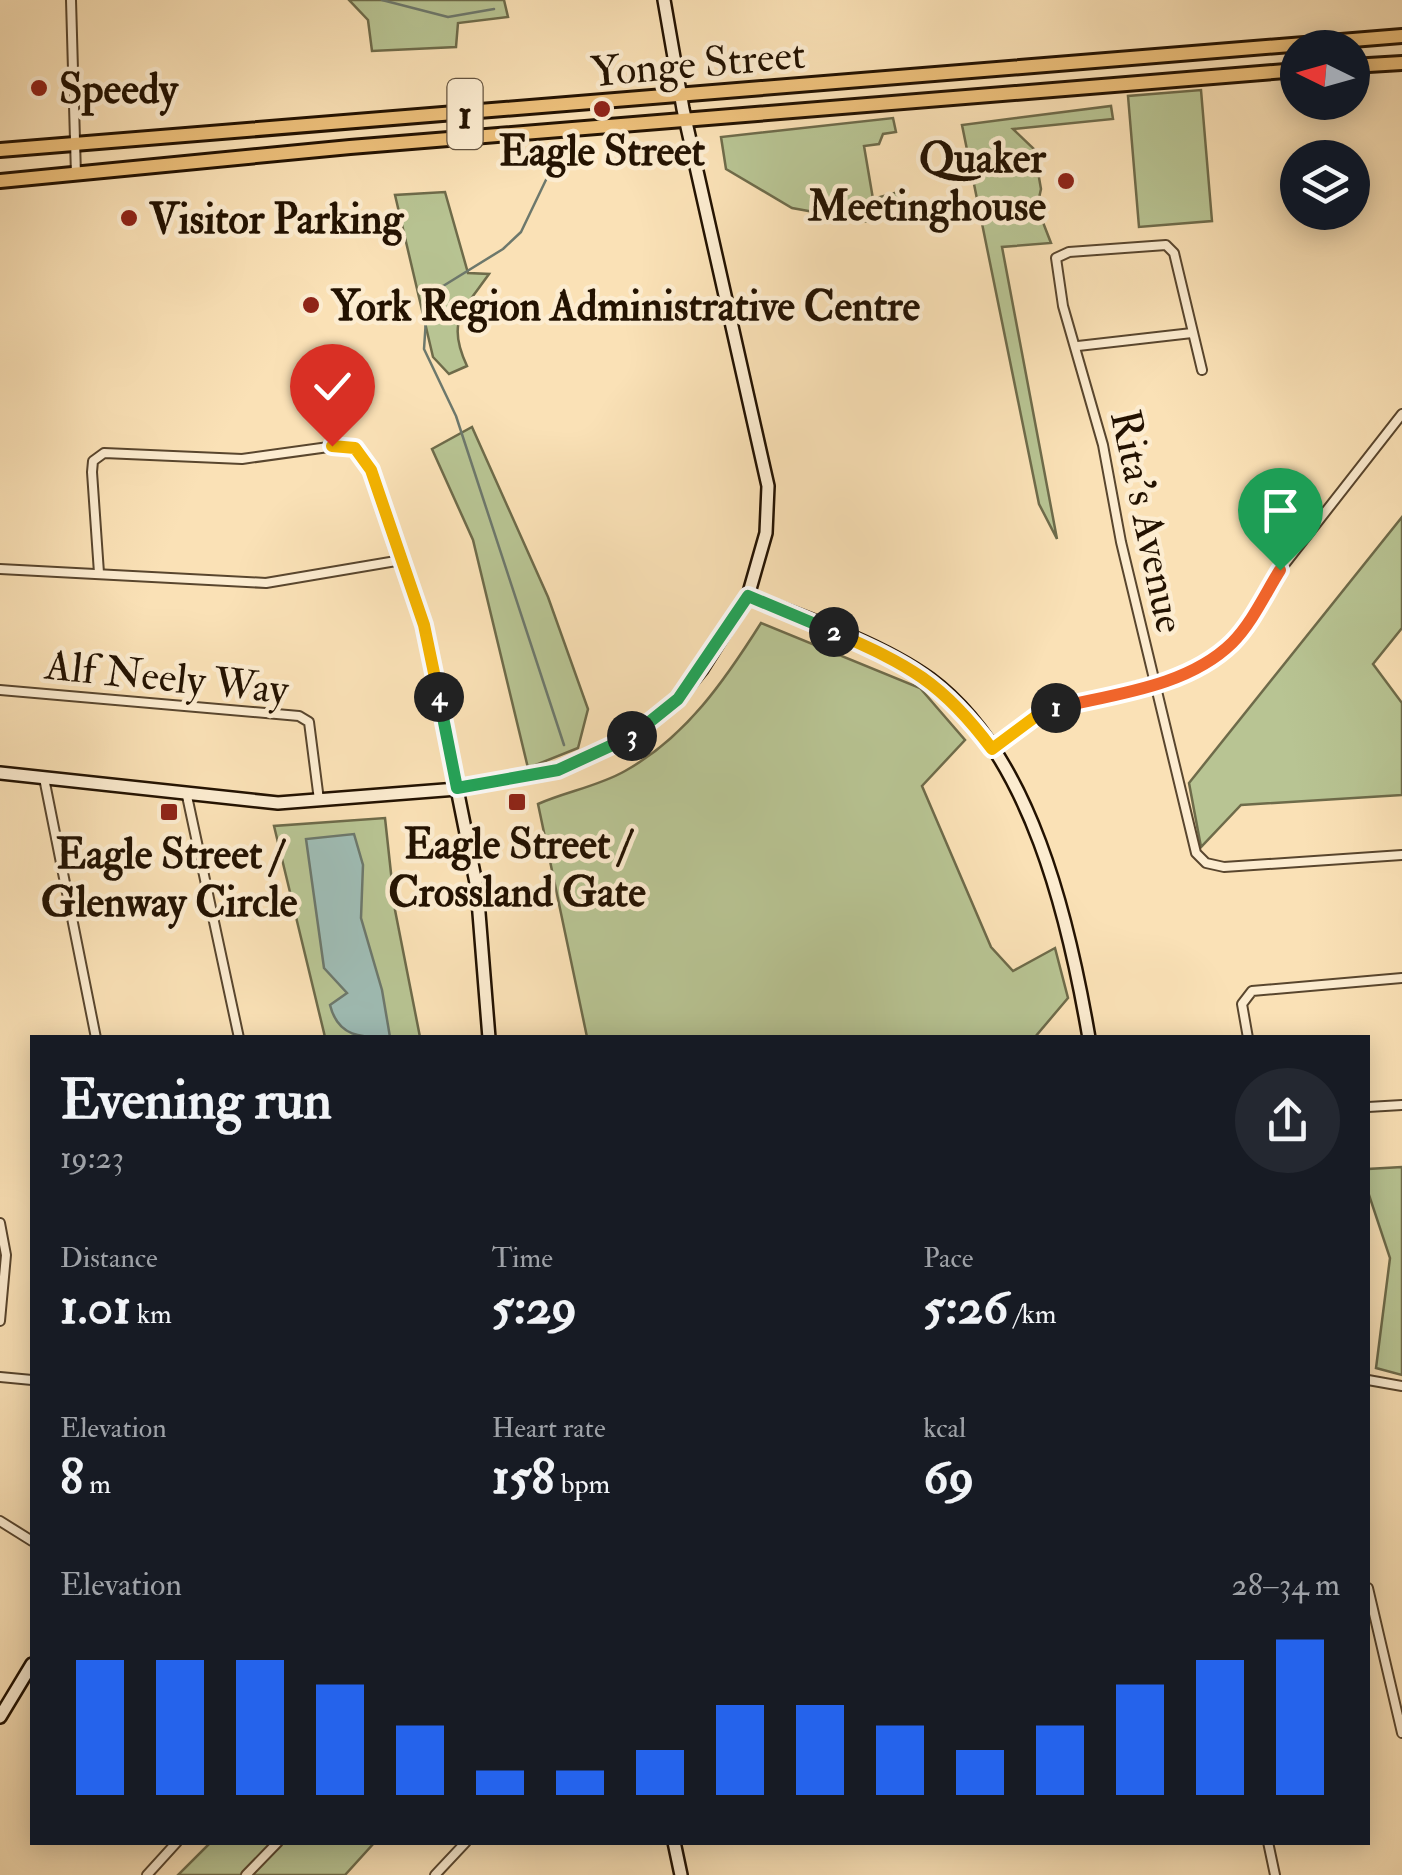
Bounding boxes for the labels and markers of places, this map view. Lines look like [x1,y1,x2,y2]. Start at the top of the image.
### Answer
place label: Speedy [59,64,179,117]
marker: Speedy [28,77,50,99]
marker: Eagle Street [591,98,613,120]
place label: Eagle Street [499,126,706,178]
place label: Quaker Meetinghouse [807,133,1047,233]
marker: Quaker Meetinghouse [1055,170,1077,192]
place label: Visitor Parking [149,194,405,246]
marker: Visitor Parking [118,207,140,229]
place label: York Region Administrative Centre [330,281,921,333]
marker: York Region Administrative Centre [300,294,322,316]
pin [290,344,375,447]
pin [1238,468,1323,571]
pin: 2 [809,607,859,657]
pin: 4 [414,672,464,722]
pin: 1 [1031,683,1081,733]
pin: 3 [607,711,657,761]
marker: Eagle Street / Crossland Gate [506,791,528,813]
marker: Eagle Street / Glenway Circle [158,801,180,823]
place label: Eagle Street / Crossland Gate [388,819,646,919]
place label: Eagle Street / Glenway Circle [41,829,298,930]

